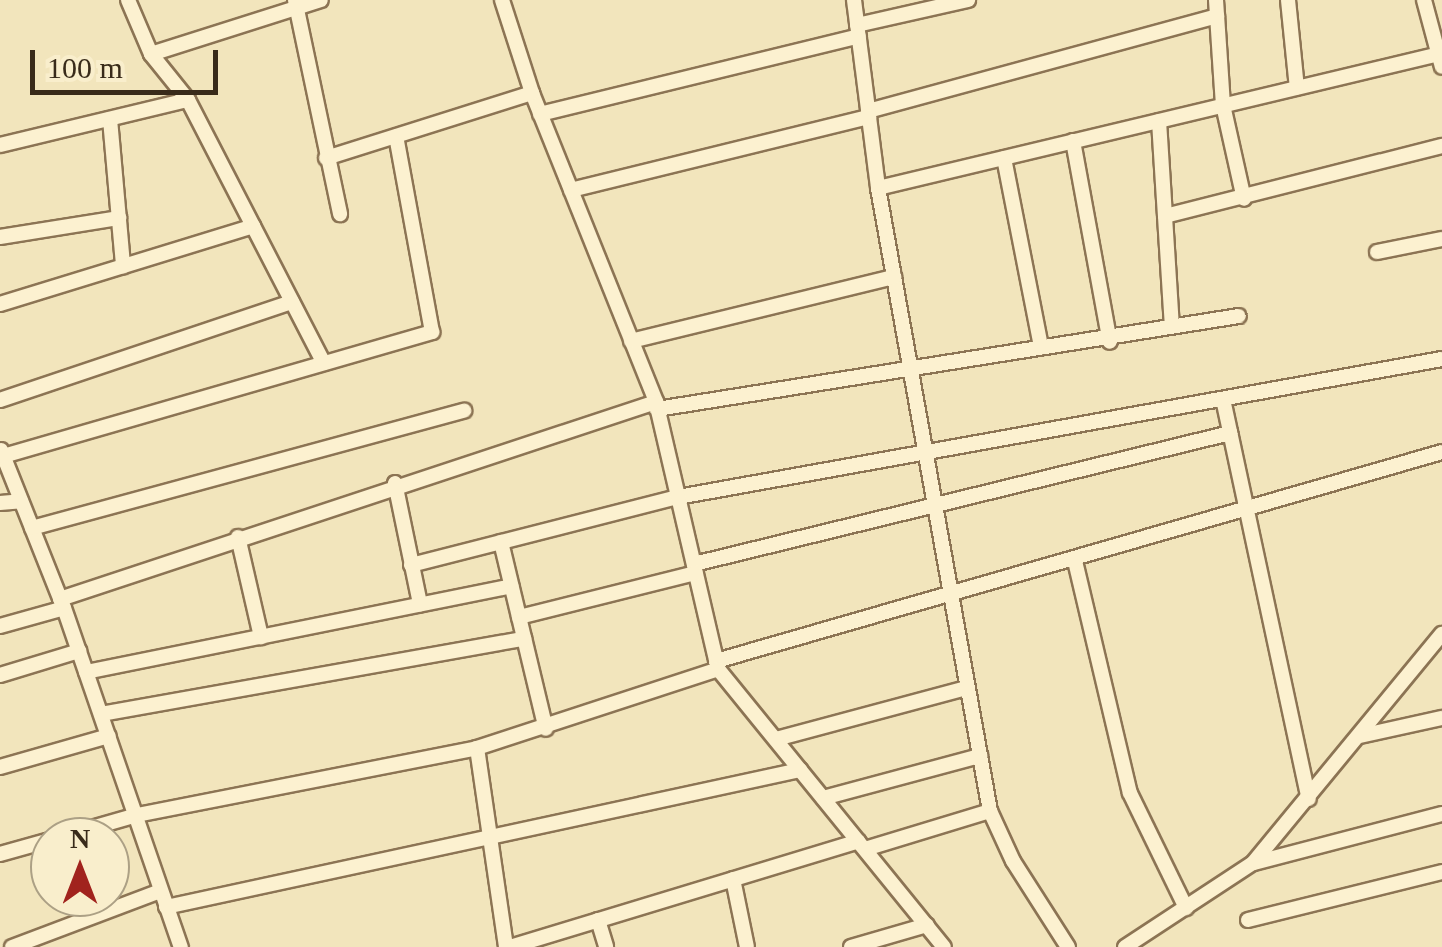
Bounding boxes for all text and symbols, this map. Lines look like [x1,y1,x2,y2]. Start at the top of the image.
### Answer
scale bar [35,30,222,92]
text: 100 m [47,51,123,84]
north arrow [30,817,130,917]
text: N [70,823,90,854]

